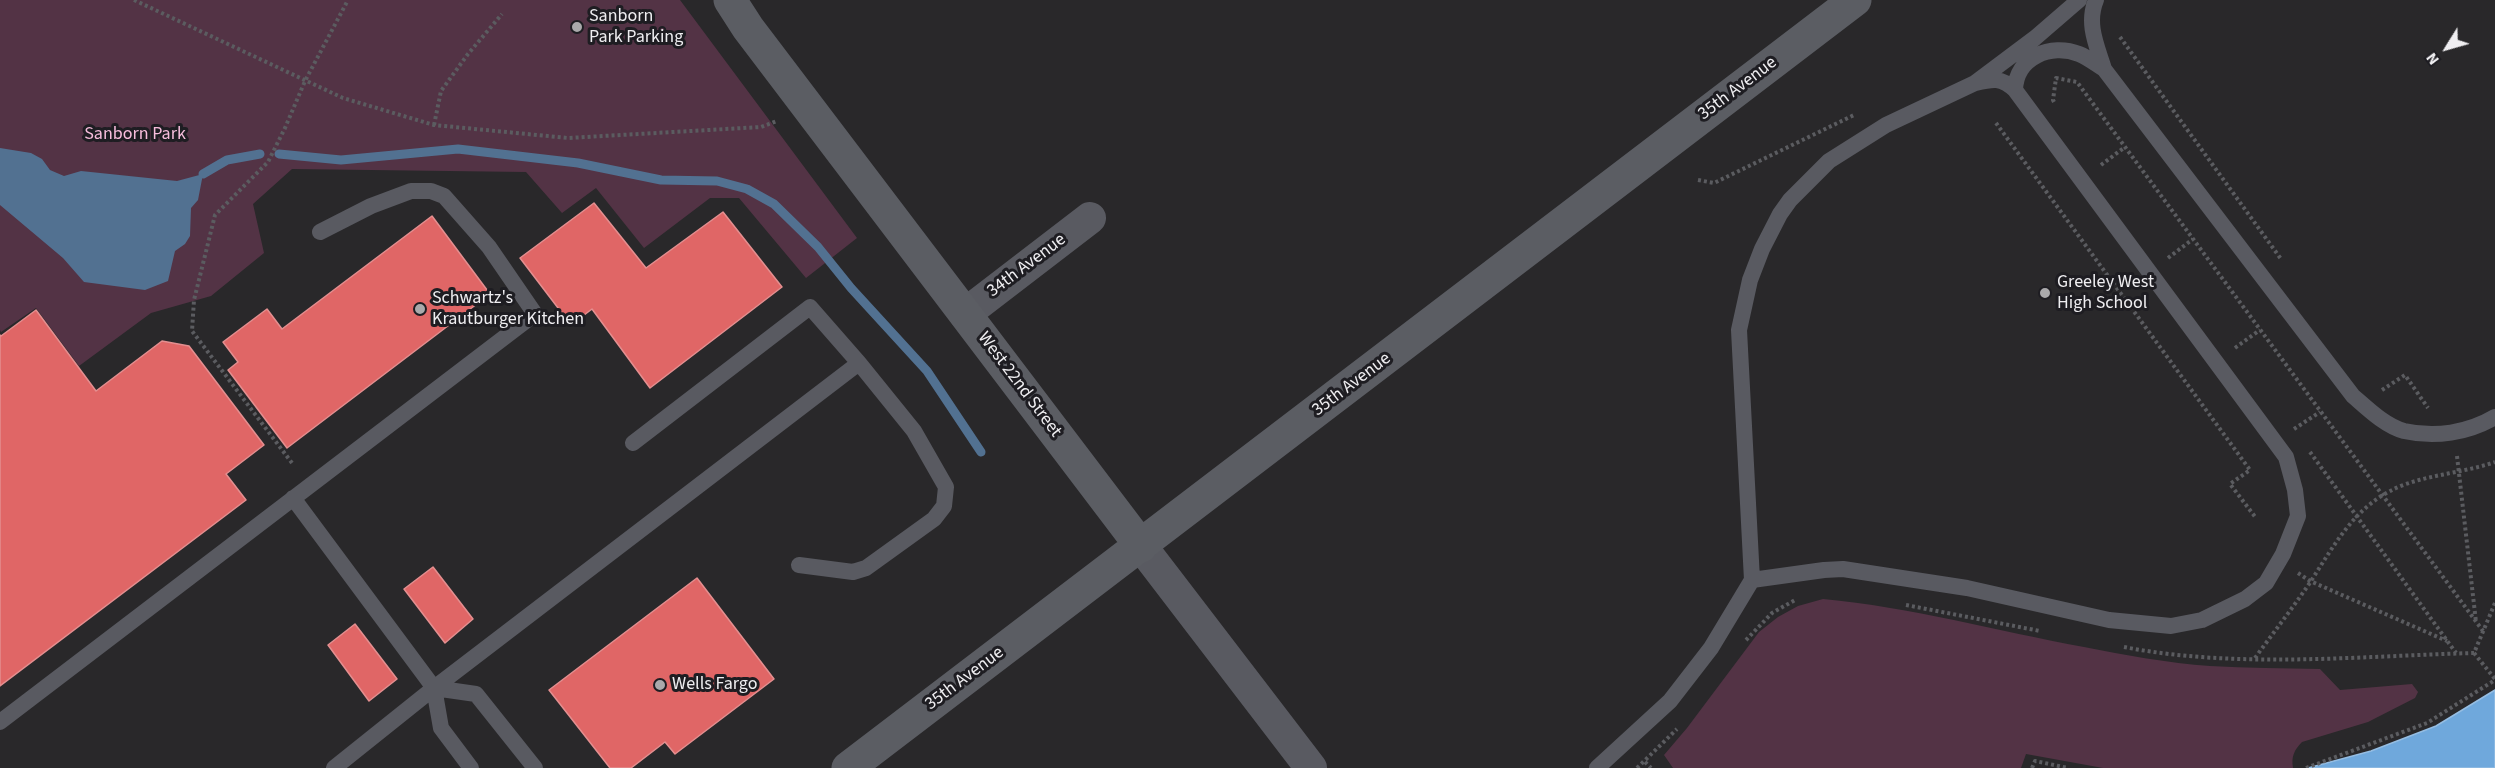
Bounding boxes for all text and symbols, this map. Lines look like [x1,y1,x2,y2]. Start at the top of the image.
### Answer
place label: Sanborn Park Parking [589,6,683,48]
north arrow [2417,18,2477,78]
marker: Sanborn Park Parking [570,20,584,34]
text: N [2421,48,2445,70]
street label: 35th Avenue [1694,52,1782,126]
park label: Sanborn Park [84,124,186,146]
street label: 34th Avenue [983,229,1071,303]
place label: Greeley West High School [2057,272,2154,314]
marker: Greeley West High School [2038,286,2052,300]
place label: Schwartz's Krautburger Kitchen [432,288,584,330]
marker: Schwartz's Krautburger Kitchen [413,302,427,316]
street label: West 22nd Street [972,328,1066,442]
street label: 35th Avenue [1308,348,1396,422]
street label: 35th Avenue [921,642,1009,716]
place label: Wells Fargo [672,674,757,696]
marker: Wells Fargo [653,678,667,692]

